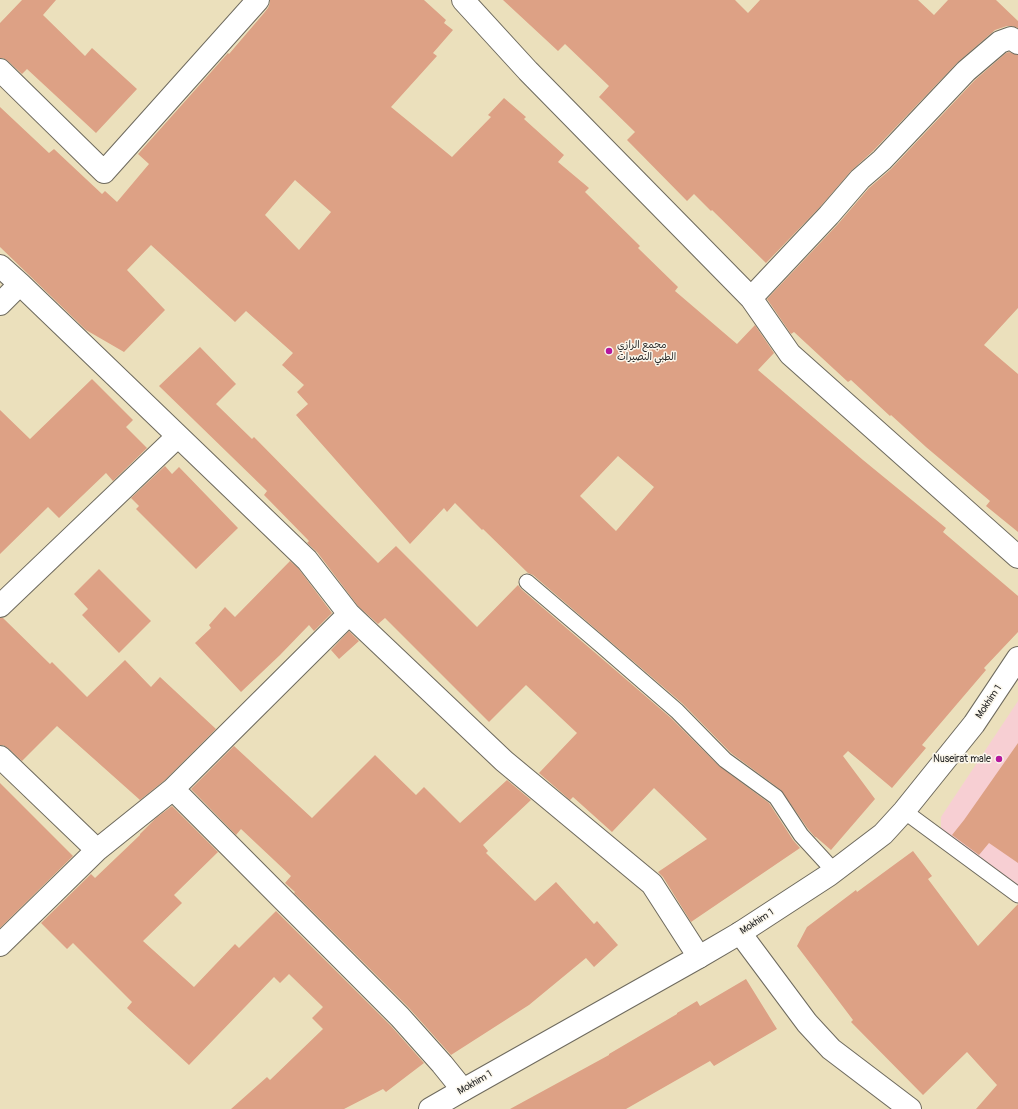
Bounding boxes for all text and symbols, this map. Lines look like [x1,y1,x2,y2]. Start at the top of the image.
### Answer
place label: مجمع الرازي الطبي النصيرات [617,339,676,362]
marker: مجمع الرازي الطبي النصيرات [604,346,614,356]
street label: Mokhim 1 [973,683,1005,721]
place label: Nuseirat male [933,753,991,765]
marker: Nuseirat male [994,754,1004,764]
street label: Mokhim 1 [738,907,776,937]
street label: Mokhim 1 [456,1068,494,1098]

